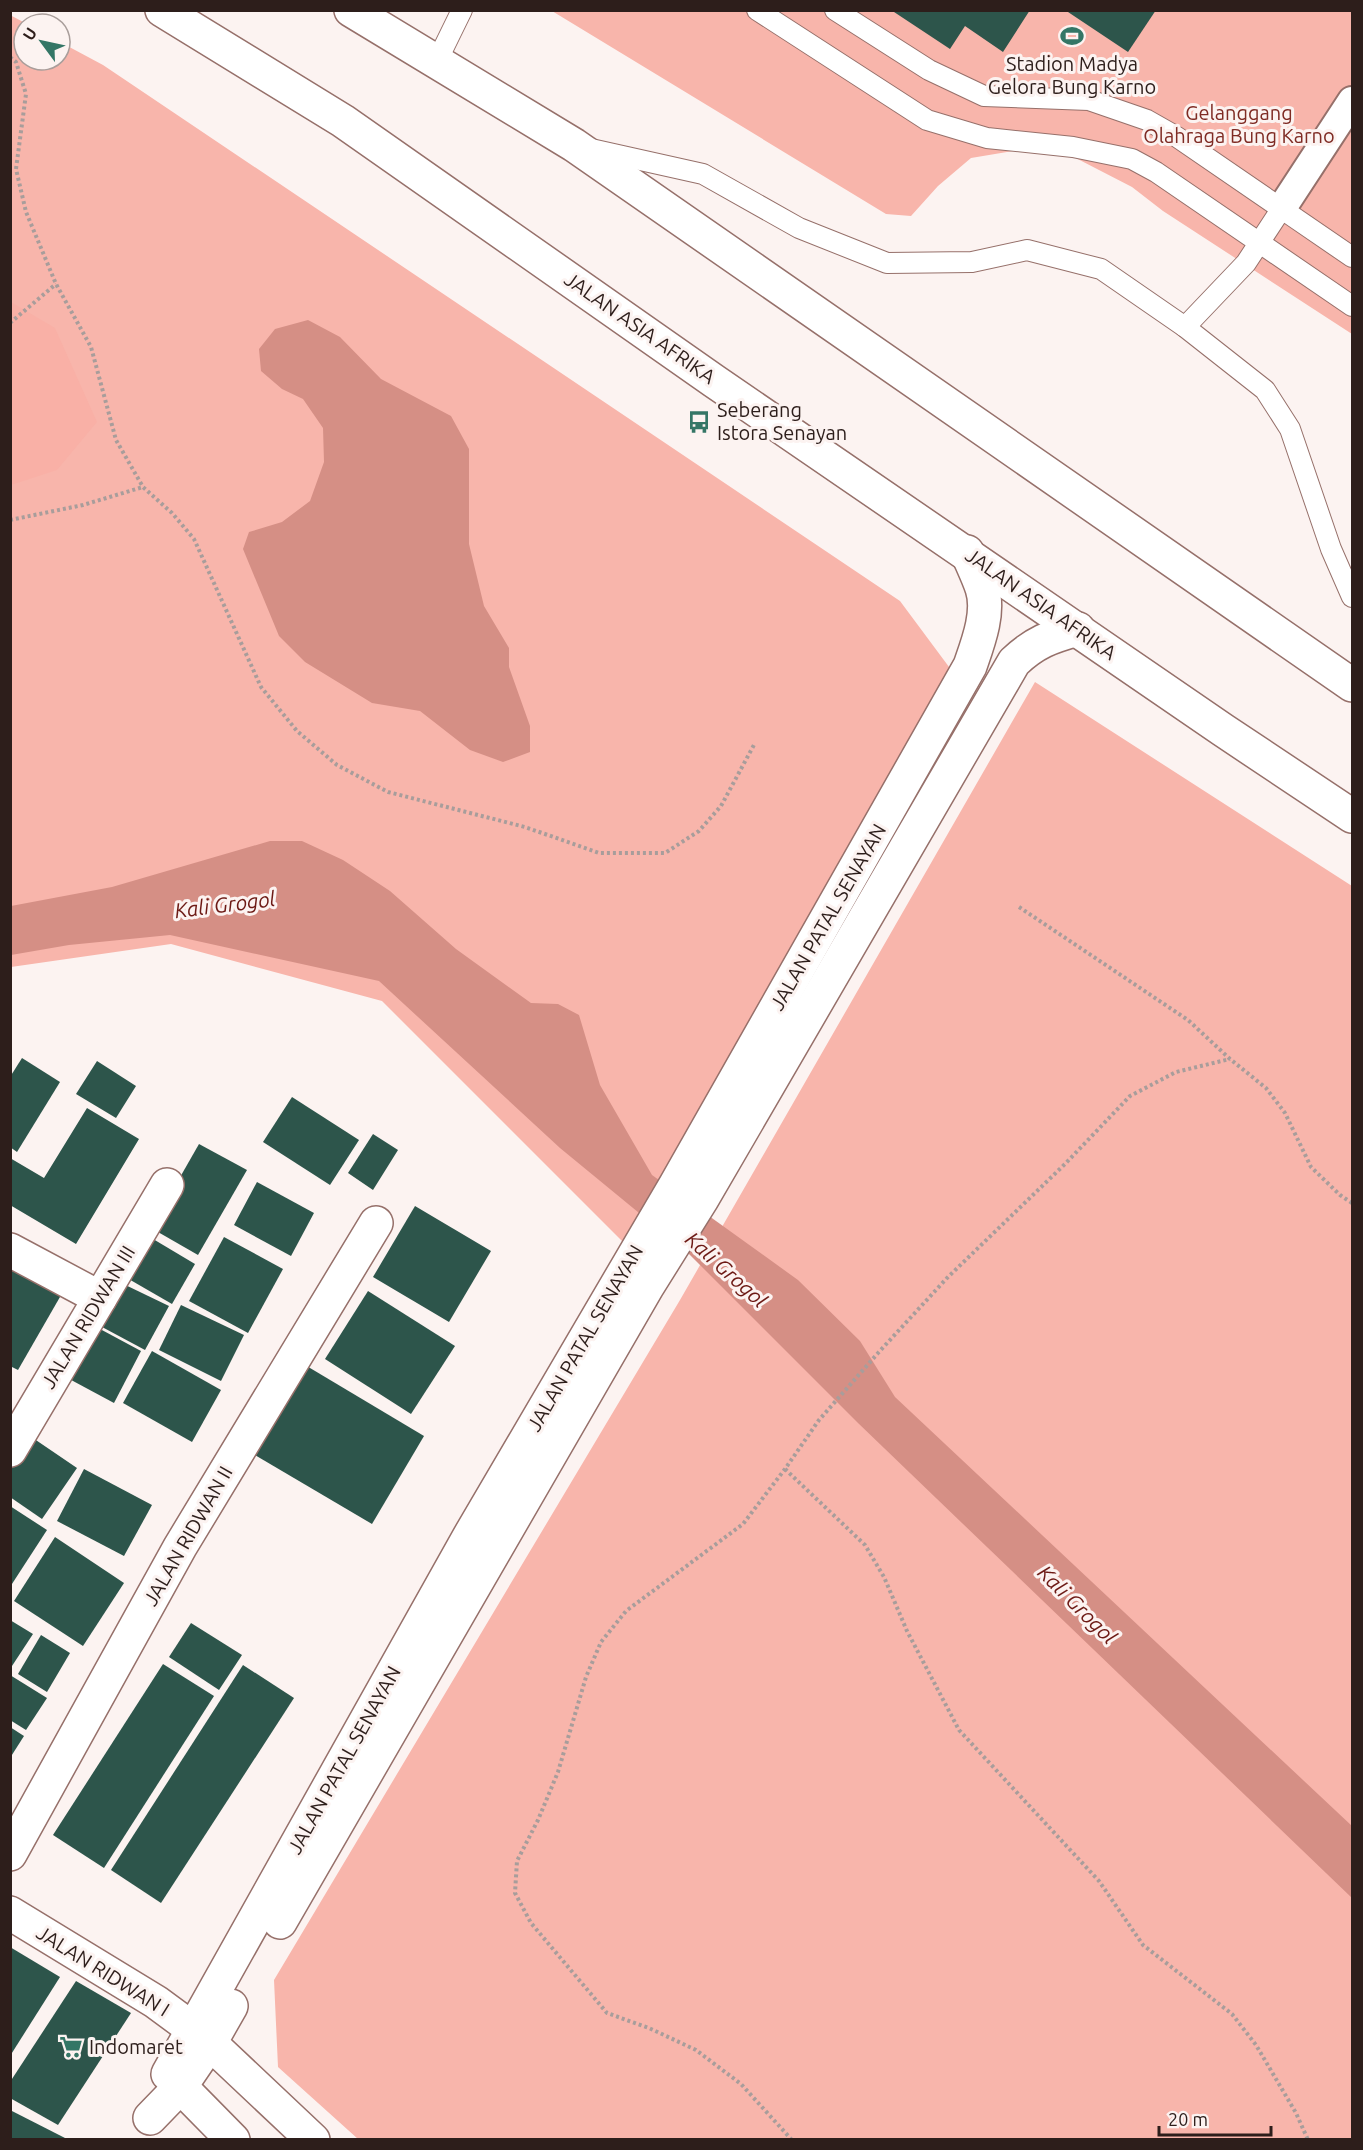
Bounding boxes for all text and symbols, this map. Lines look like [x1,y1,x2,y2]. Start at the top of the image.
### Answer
north arrow [12,12,72,72]
sports icon: Stadion Madya Gelora Bung Karno [1059,23,1085,49]
text: U [19,24,40,43]
place label: Stadion Madya Gelora Bung Karno [988,52,1156,98]
park label: Gelanggang Olahraga Bung Karno [1143,101,1335,147]
street label: JALAN ASIA AFRIKA [560,267,720,388]
place label: Seberang Istora Senayan [717,398,847,444]
bus stop icon: Seberang Istora Senayan [686,409,712,435]
street label: JALAN ASIA AFRIKA [961,543,1121,664]
street label: JALAN PATAL SENAYAN [765,820,890,1014]
water label: Kali Grogol [173,886,277,922]
water label: Kali Grogol [681,1226,772,1312]
street label: JALAN RIDWAN III [36,1241,139,1392]
street label: JALAN PATAL SENAYAN [522,1241,647,1435]
street label: JALAN RIDWAN II [138,1462,237,1610]
water label: Kali Grogol [1033,1560,1122,1649]
street label: JALAN PATAL SENAYAN [282,1662,405,1858]
street label: JALAN RIDWAN I [33,1920,174,2021]
supermarket icon: Indomaret [58,2034,84,2060]
place label: Indomaret [89,2035,183,2058]
scale bar [1159,2099,1272,2137]
text: 20 m [1168,2109,1208,2129]

